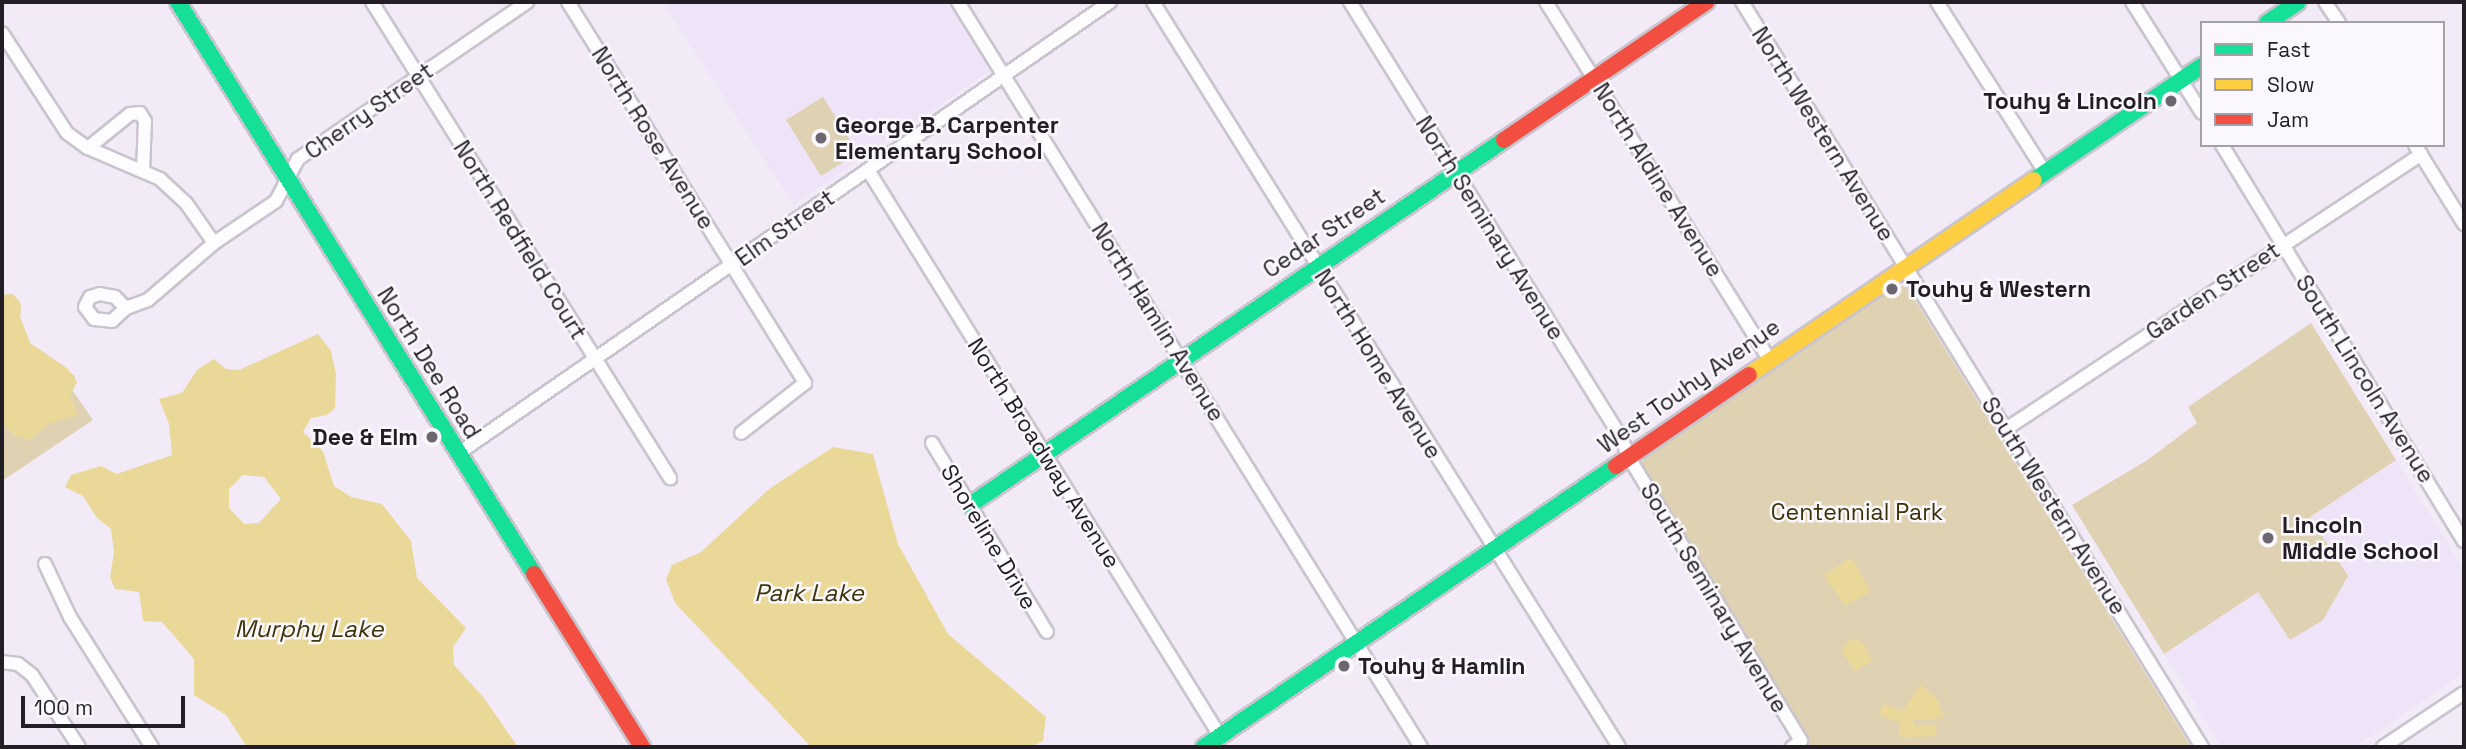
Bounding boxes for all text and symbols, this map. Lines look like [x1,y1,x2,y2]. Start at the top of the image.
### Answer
legend [2200,21,2445,147]
street label: North Western Avenue [1746,22,1900,246]
text: Fast [2267,36,2311,63]
street label: North Rose Avenue [586,41,720,235]
street label: Cherry Street [300,57,438,165]
text: Slow [2267,71,2315,98]
street label: North Aldine Avenue [1587,78,1729,282]
place label: Touhy & Lincoln [1983,87,2157,115]
marker: Touhy & Lincoln [2163,93,2179,109]
text: Jam [2267,106,2309,133]
place label: George B. Carpenter Elementary School [835,111,1059,165]
street label: North Seminary Avenue [1410,111,1570,345]
marker: George B. Carpenter Elementary School [813,130,829,146]
street label: North Redfield Court [448,135,592,345]
street label: Cedar Street [1258,182,1390,284]
street label: Elm Street [730,184,840,272]
street label: North Hamlin Avenue [1086,217,1230,427]
street label: Garden Street [2141,236,2285,346]
street label: North Home Avenue [1308,264,1448,464]
street label: South Lincoln Avenue [2290,270,2440,488]
place label: Touhy & Western [1906,275,2091,303]
marker: Touhy & Western [1884,281,1900,297]
street label: North Dee Road [371,282,487,444]
street label: West Touhy Avenue [1592,313,1786,459]
street label: North Broadway Avenue [962,333,1126,573]
street label: South Western Avenue [1976,392,2132,620]
place label: Dee & Elm [312,423,418,451]
marker: Dee & Elm [424,429,440,445]
street label: Shoreline Drive [935,459,1043,615]
street label: South Seminary Avenue [1634,478,1794,718]
park label: Centennial Park [1771,498,1943,526]
place label: Lincoln Middle School [2282,511,2439,565]
marker: Lincoln Middle School [2260,530,2276,546]
water label: Park Lake [754,579,864,607]
water label: Murphy Lake [235,615,383,643]
place label: Touhy & Hamlin [1358,652,1525,680]
marker: Touhy & Hamlin [1336,658,1352,674]
scale bar [24,682,189,726]
text: 100 m [34,694,93,721]

